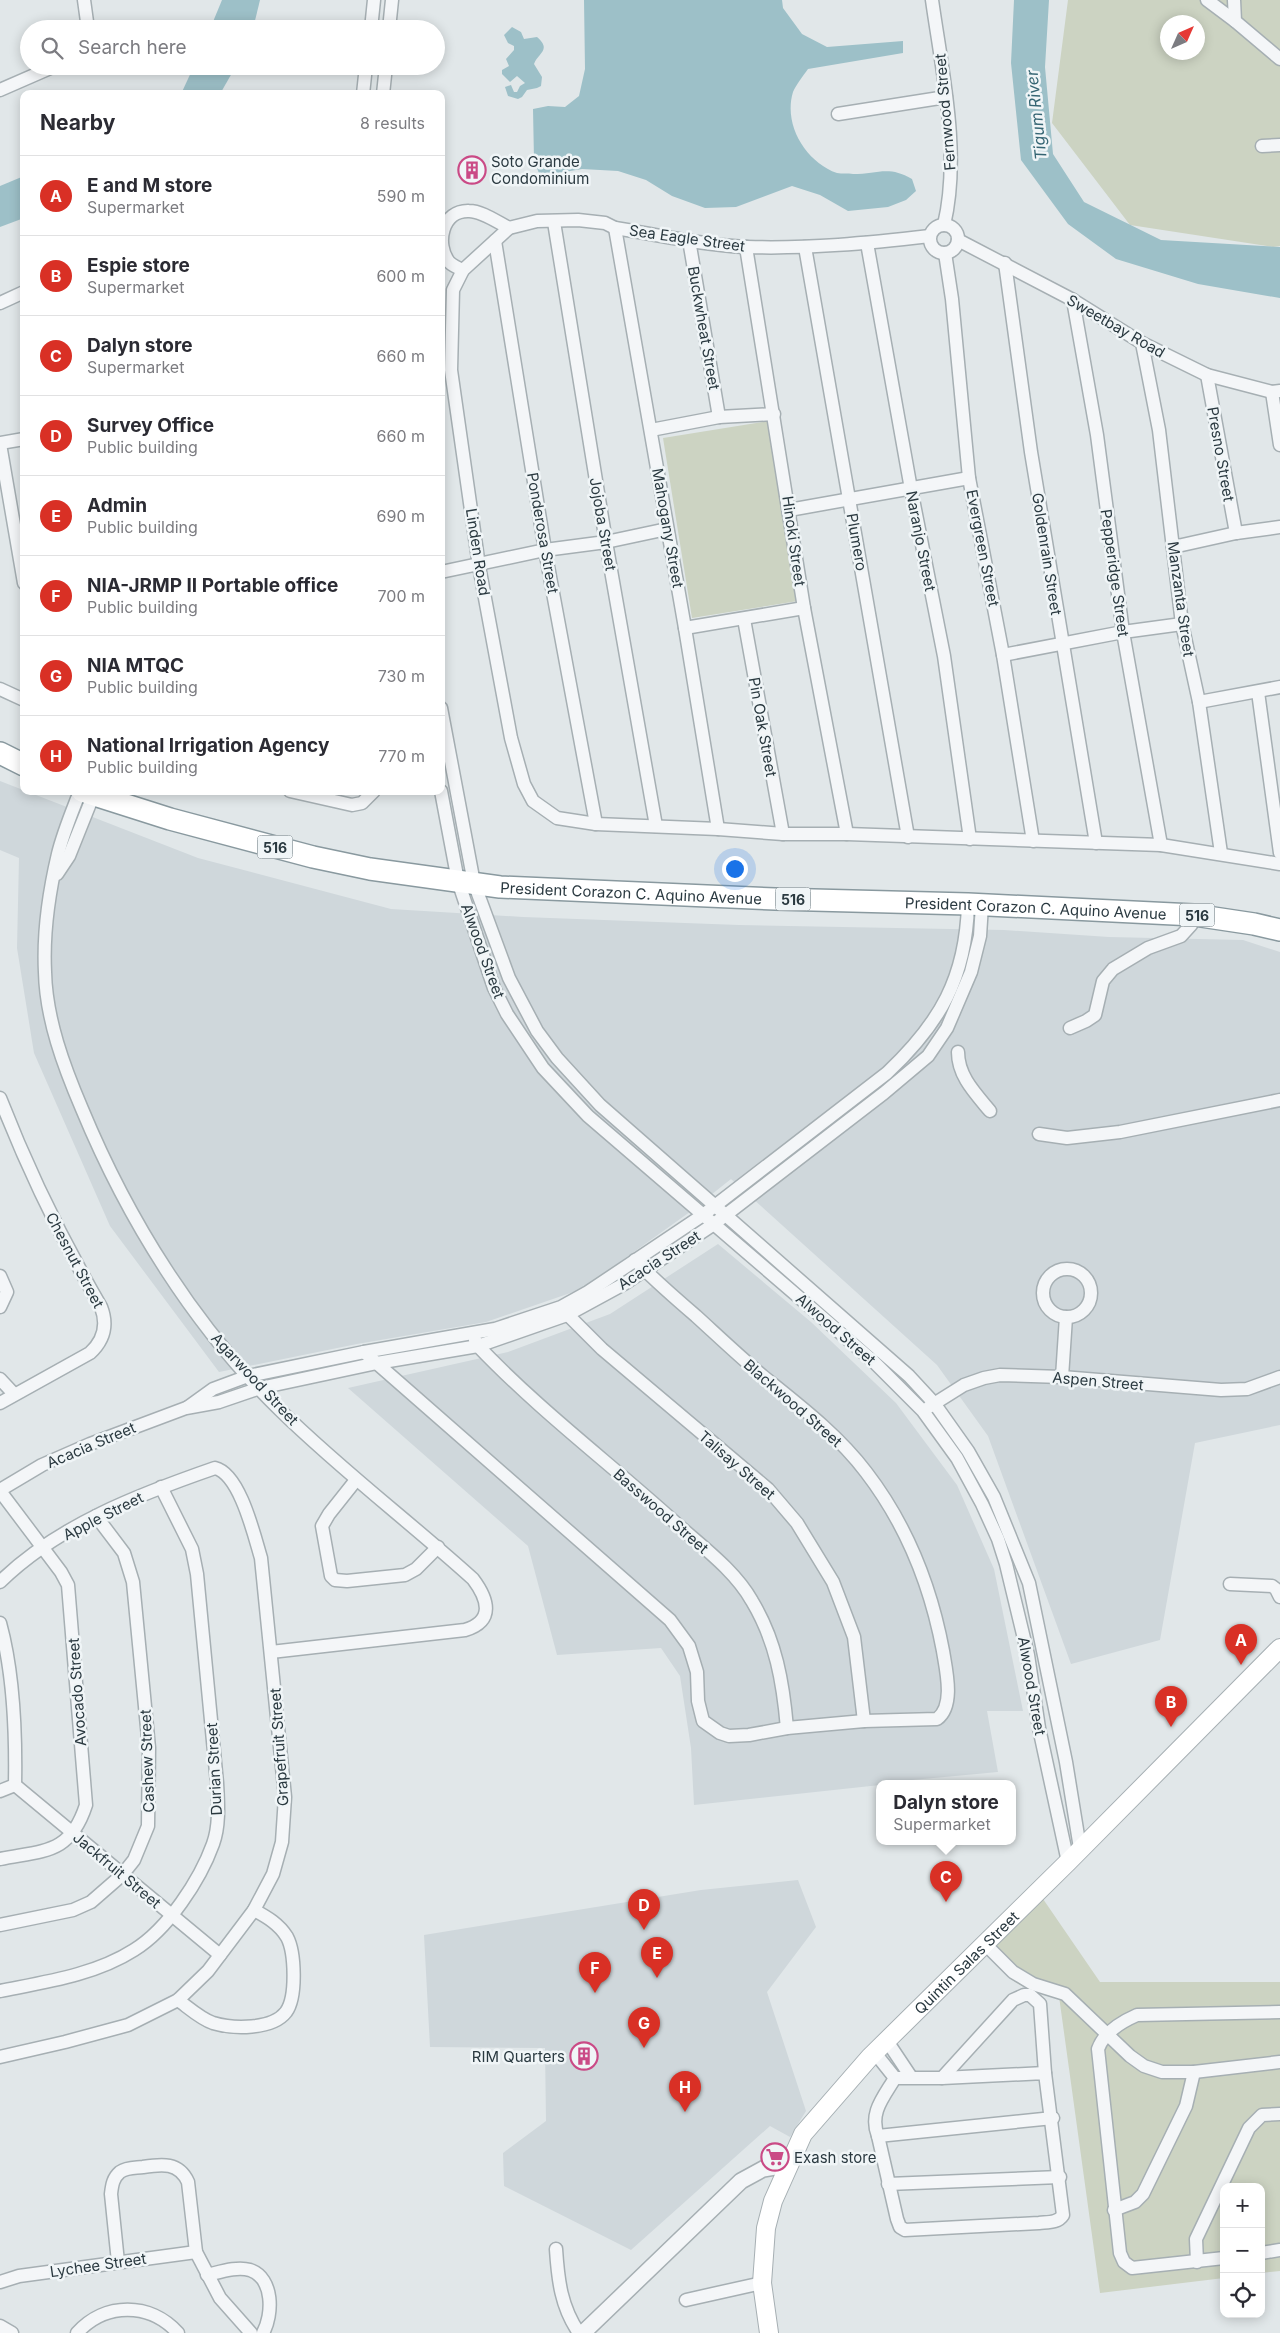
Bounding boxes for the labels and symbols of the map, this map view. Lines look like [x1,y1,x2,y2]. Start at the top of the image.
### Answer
north arrow [1160,15,1205,60]
street label: Fernwood Street [930,53,960,171]
water label: Tigum River [1021,68,1051,161]
place label: Soto Grande Condominium [491,152,589,188]
building icon: Soto Grande Condominium [457,155,487,185]
street label: Sea Eagle Street [628,220,746,256]
street label: Buckwheat Street [684,265,724,391]
street label: Sweetbay Road [1063,290,1169,362]
street label: Presno Street [1203,405,1239,503]
street label: Mahogany Street [648,467,688,589]
street label: Ponderosa Street [523,471,563,595]
street label: Jojoba Street [585,476,621,572]
street label: Evergreen Street [962,488,1004,608]
street label: Naranjo Street [902,489,940,593]
street label: Goldenrain Street [1028,491,1066,617]
street label: Hinoki Street [778,495,810,587]
street label: Linden Road [462,507,494,597]
street label: Pepperidge Street [1097,508,1133,638]
street label: Plumero [843,512,871,572]
street label: Manzanta Street [1163,540,1199,658]
street label: Pin Oak Street [745,676,781,778]
road number: 516 [258,836,292,859]
your location [722,856,748,882]
street label: President Corazon C. Aquino Avenue [500,878,762,908]
road number: 516 [776,888,810,911]
street label: President Corazon C. Aquino Avenue [905,893,1167,923]
street label: Alwood Street [457,901,509,1001]
road number: 516 [1180,904,1214,926]
street label: Chesnut Street [42,1209,108,1311]
street label: Acacia Street [614,1226,704,1294]
street label: Alwood Street [792,1289,880,1369]
street label: Agarwood Street [207,1329,303,1429]
street label: Blackwood Street [740,1355,846,1451]
street label: Aspen Street [1052,1368,1145,1394]
street label: Acacia Street [44,1418,138,1472]
street label: Talisay Street [695,1427,779,1504]
street label: Basswood Street [610,1465,713,1558]
street label: Apple Street [60,1488,146,1544]
pin: A [1225,1624,1257,1665]
street label: Alwood Street [1014,1635,1050,1737]
street label: Avocado Street [64,1637,90,1747]
pin: B [1155,1686,1187,1727]
street label: Grapefruit Street [265,1687,293,1807]
street label: Cashew Street [136,1709,158,1813]
street label: Durian Street [202,1722,226,1816]
street label: Jackfruit Street [69,1828,165,1912]
pin: C [930,1861,962,1902]
pin: D [628,1889,660,1930]
street label: Quintin Salas Street [910,1907,1022,2018]
pin: E [641,1937,673,1978]
pin: F [579,1952,611,1993]
pin: G [628,2007,660,2048]
building icon: RIM Quarters [569,2041,599,2071]
place label: RIM Quarters [472,2047,565,2066]
pin: H [669,2071,701,2112]
supermarket icon: Exash store [760,2142,790,2172]
place label: Exash store [794,2148,876,2167]
street label: Lychee Street [49,2249,147,2281]

